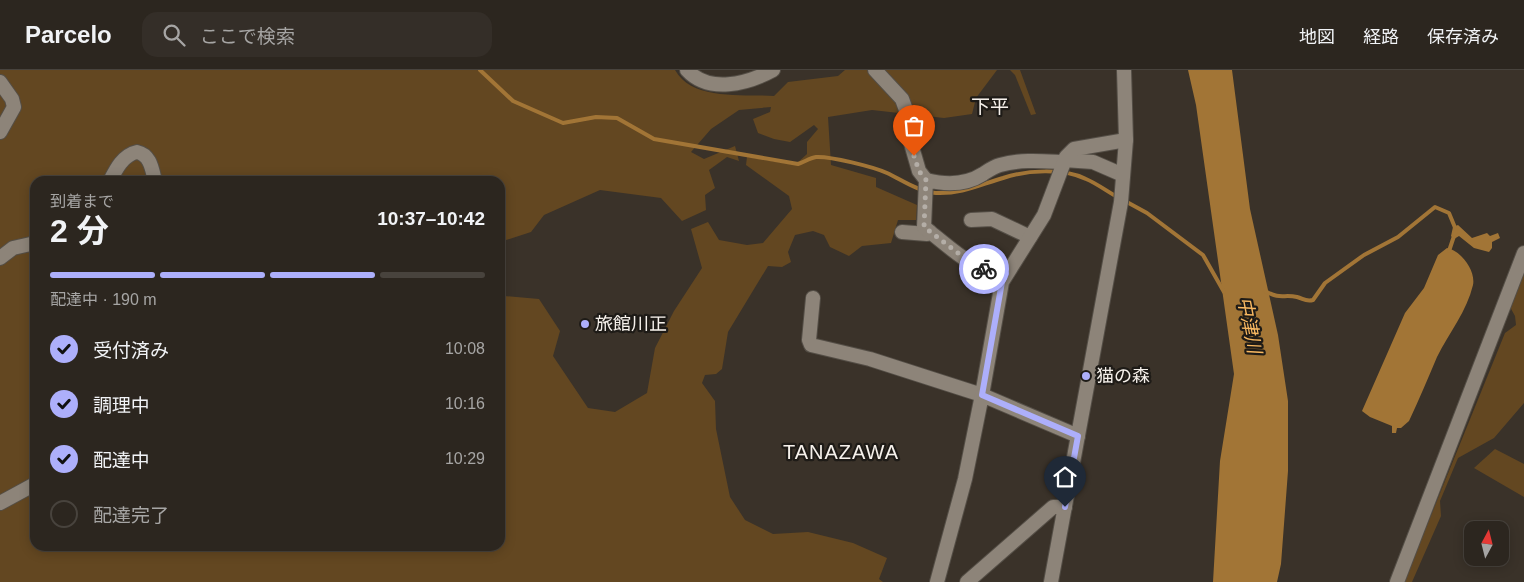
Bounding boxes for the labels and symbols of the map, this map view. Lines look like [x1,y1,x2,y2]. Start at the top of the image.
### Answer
district label: 下平 [971,96,1009,117]
pin [893,105,935,156]
courier [959,244,1009,294]
water label: 中津川 [1234,295,1266,357]
place label: 旅館川正 [595,314,667,334]
marker: 旅館川正 [579,318,591,330]
place label: 猫の森 [1096,366,1150,386]
marker: 猫の森 [1080,370,1092,382]
district label: TANAZAWA [783,441,899,463]
pin [1044,456,1086,507]
north arrow [1464,521,1509,566]

